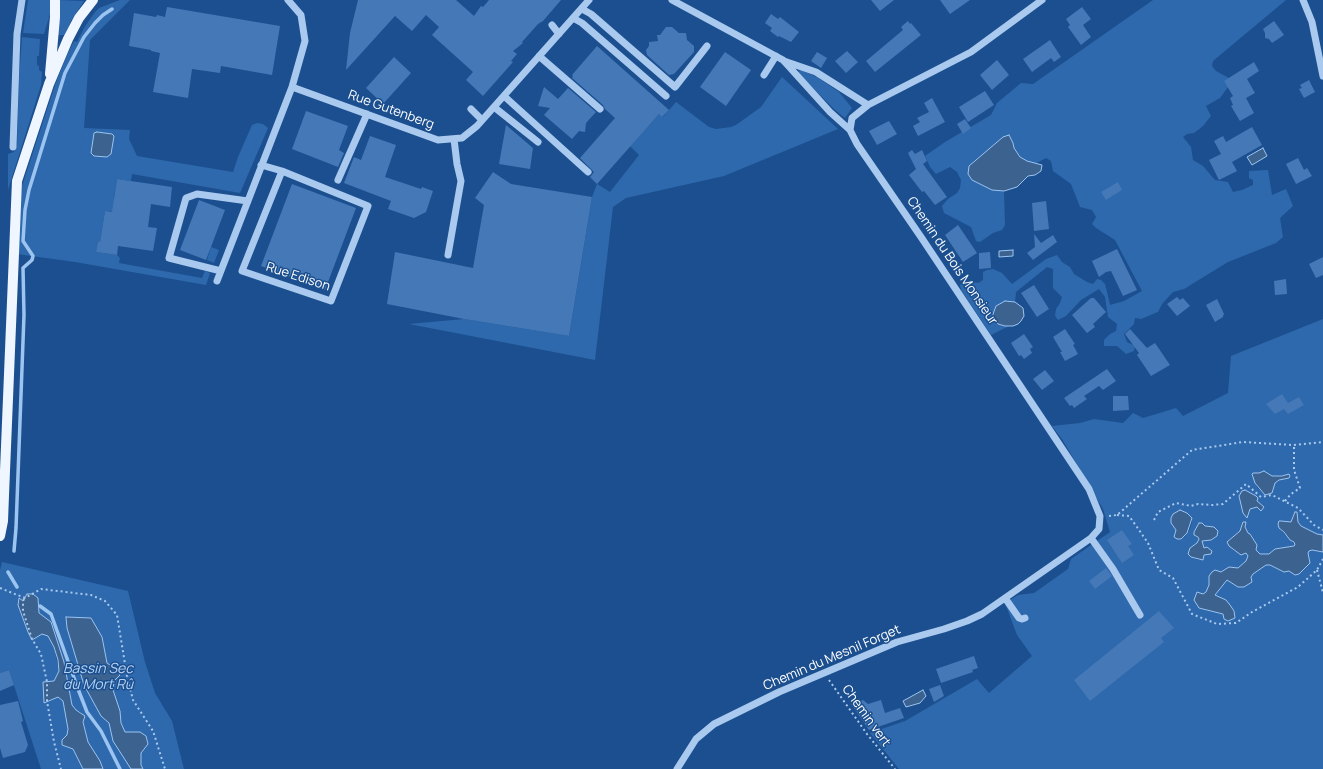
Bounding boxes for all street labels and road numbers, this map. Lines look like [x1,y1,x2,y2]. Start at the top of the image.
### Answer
street label: Rue Gutenberg [346,87,436,133]
street label: Chemin du Bois Monsieur [903,194,1001,328]
street label: Rue Edison [264,259,332,295]
street label: Chemin du Mesnil Forget [761,622,903,694]
street label: Chemin vert [838,682,894,750]

